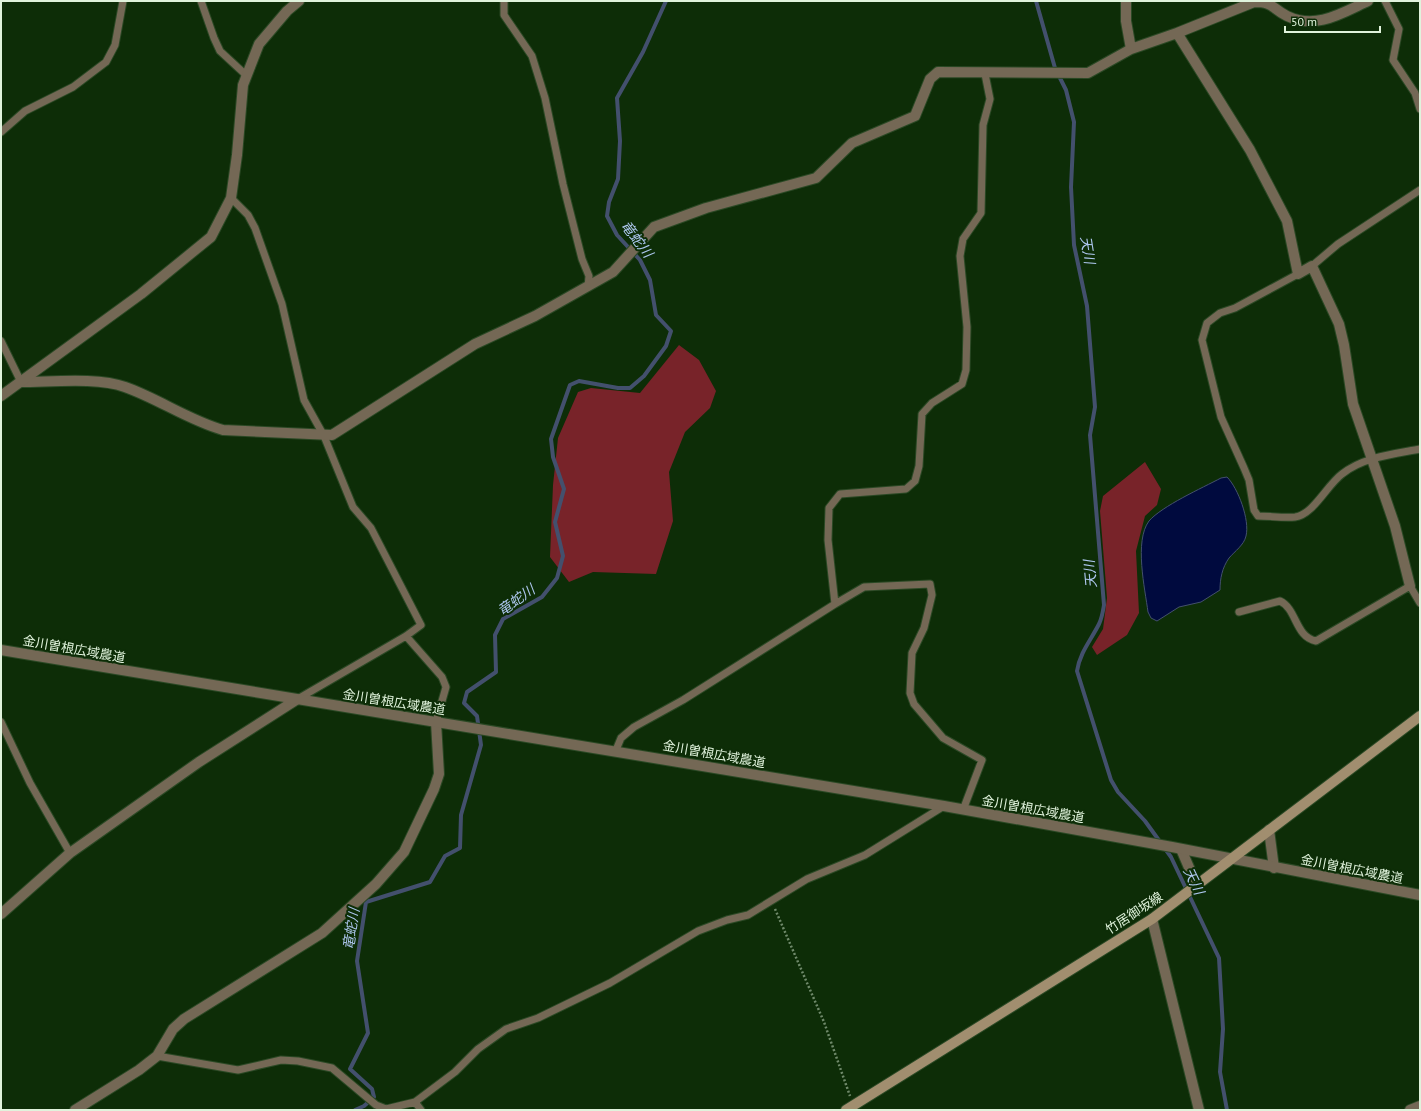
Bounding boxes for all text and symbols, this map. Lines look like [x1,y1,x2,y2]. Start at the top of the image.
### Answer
scale bar [1285,8,1380,34]
text: 50 m [1291,14,1317,29]
water label: 竜蛇川 [617,217,658,263]
water label: 天川 [1077,235,1099,267]
water label: 天川 [1080,557,1100,589]
water label: 竜蛇川 [494,579,540,619]
street label: 金川曽根広域農道 [21,632,127,666]
street label: 金川曽根広域農道 [341,685,447,719]
street label: 金川曽根広域農道 [661,737,767,771]
street label: 金川曽根広域農道 [980,792,1086,826]
street label: 金川曽根広域農道 [1299,851,1405,887]
water label: 天川 [1180,864,1209,899]
street label: 竹居御坂線 [1102,888,1166,938]
water label: 竜蛇川 [339,905,363,951]

